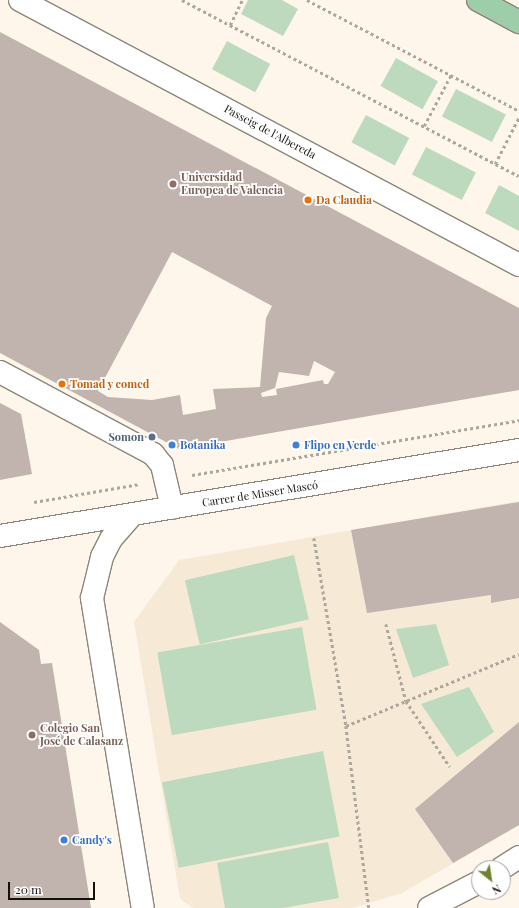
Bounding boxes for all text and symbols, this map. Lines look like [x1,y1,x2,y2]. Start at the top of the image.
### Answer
street label: Passeig de l'Albereda [222,102,318,162]
place label: Universidad Europea de Valencia [181,171,283,197]
marker: Universidad Europea de Valencia [168,179,178,189]
place label: Da Claudia [316,193,372,207]
marker: Da Claudia [303,195,313,205]
place label: Tomad y comed [70,377,150,391]
marker: Tomad y comed [57,379,67,389]
place label: Somon [108,430,144,444]
marker: Somon [147,432,157,442]
place label: Botanika [180,438,225,452]
place label: Flipo en Verde [304,438,377,452]
marker: Botanika [167,440,177,450]
marker: Flipo en Verde [291,440,301,450]
street label: Carrer de Misser Mascó [201,478,319,510]
place label: Colegio San José de Calasanz [40,722,123,748]
marker: Colegio San José de Calasanz [27,730,37,740]
place label: Candy's [72,833,112,847]
marker: Candy's [59,835,69,845]
north arrow [471,860,511,900]
scale bar [10,874,97,900]
text: 20 m [15,881,42,897]
text: N [490,881,504,898]

